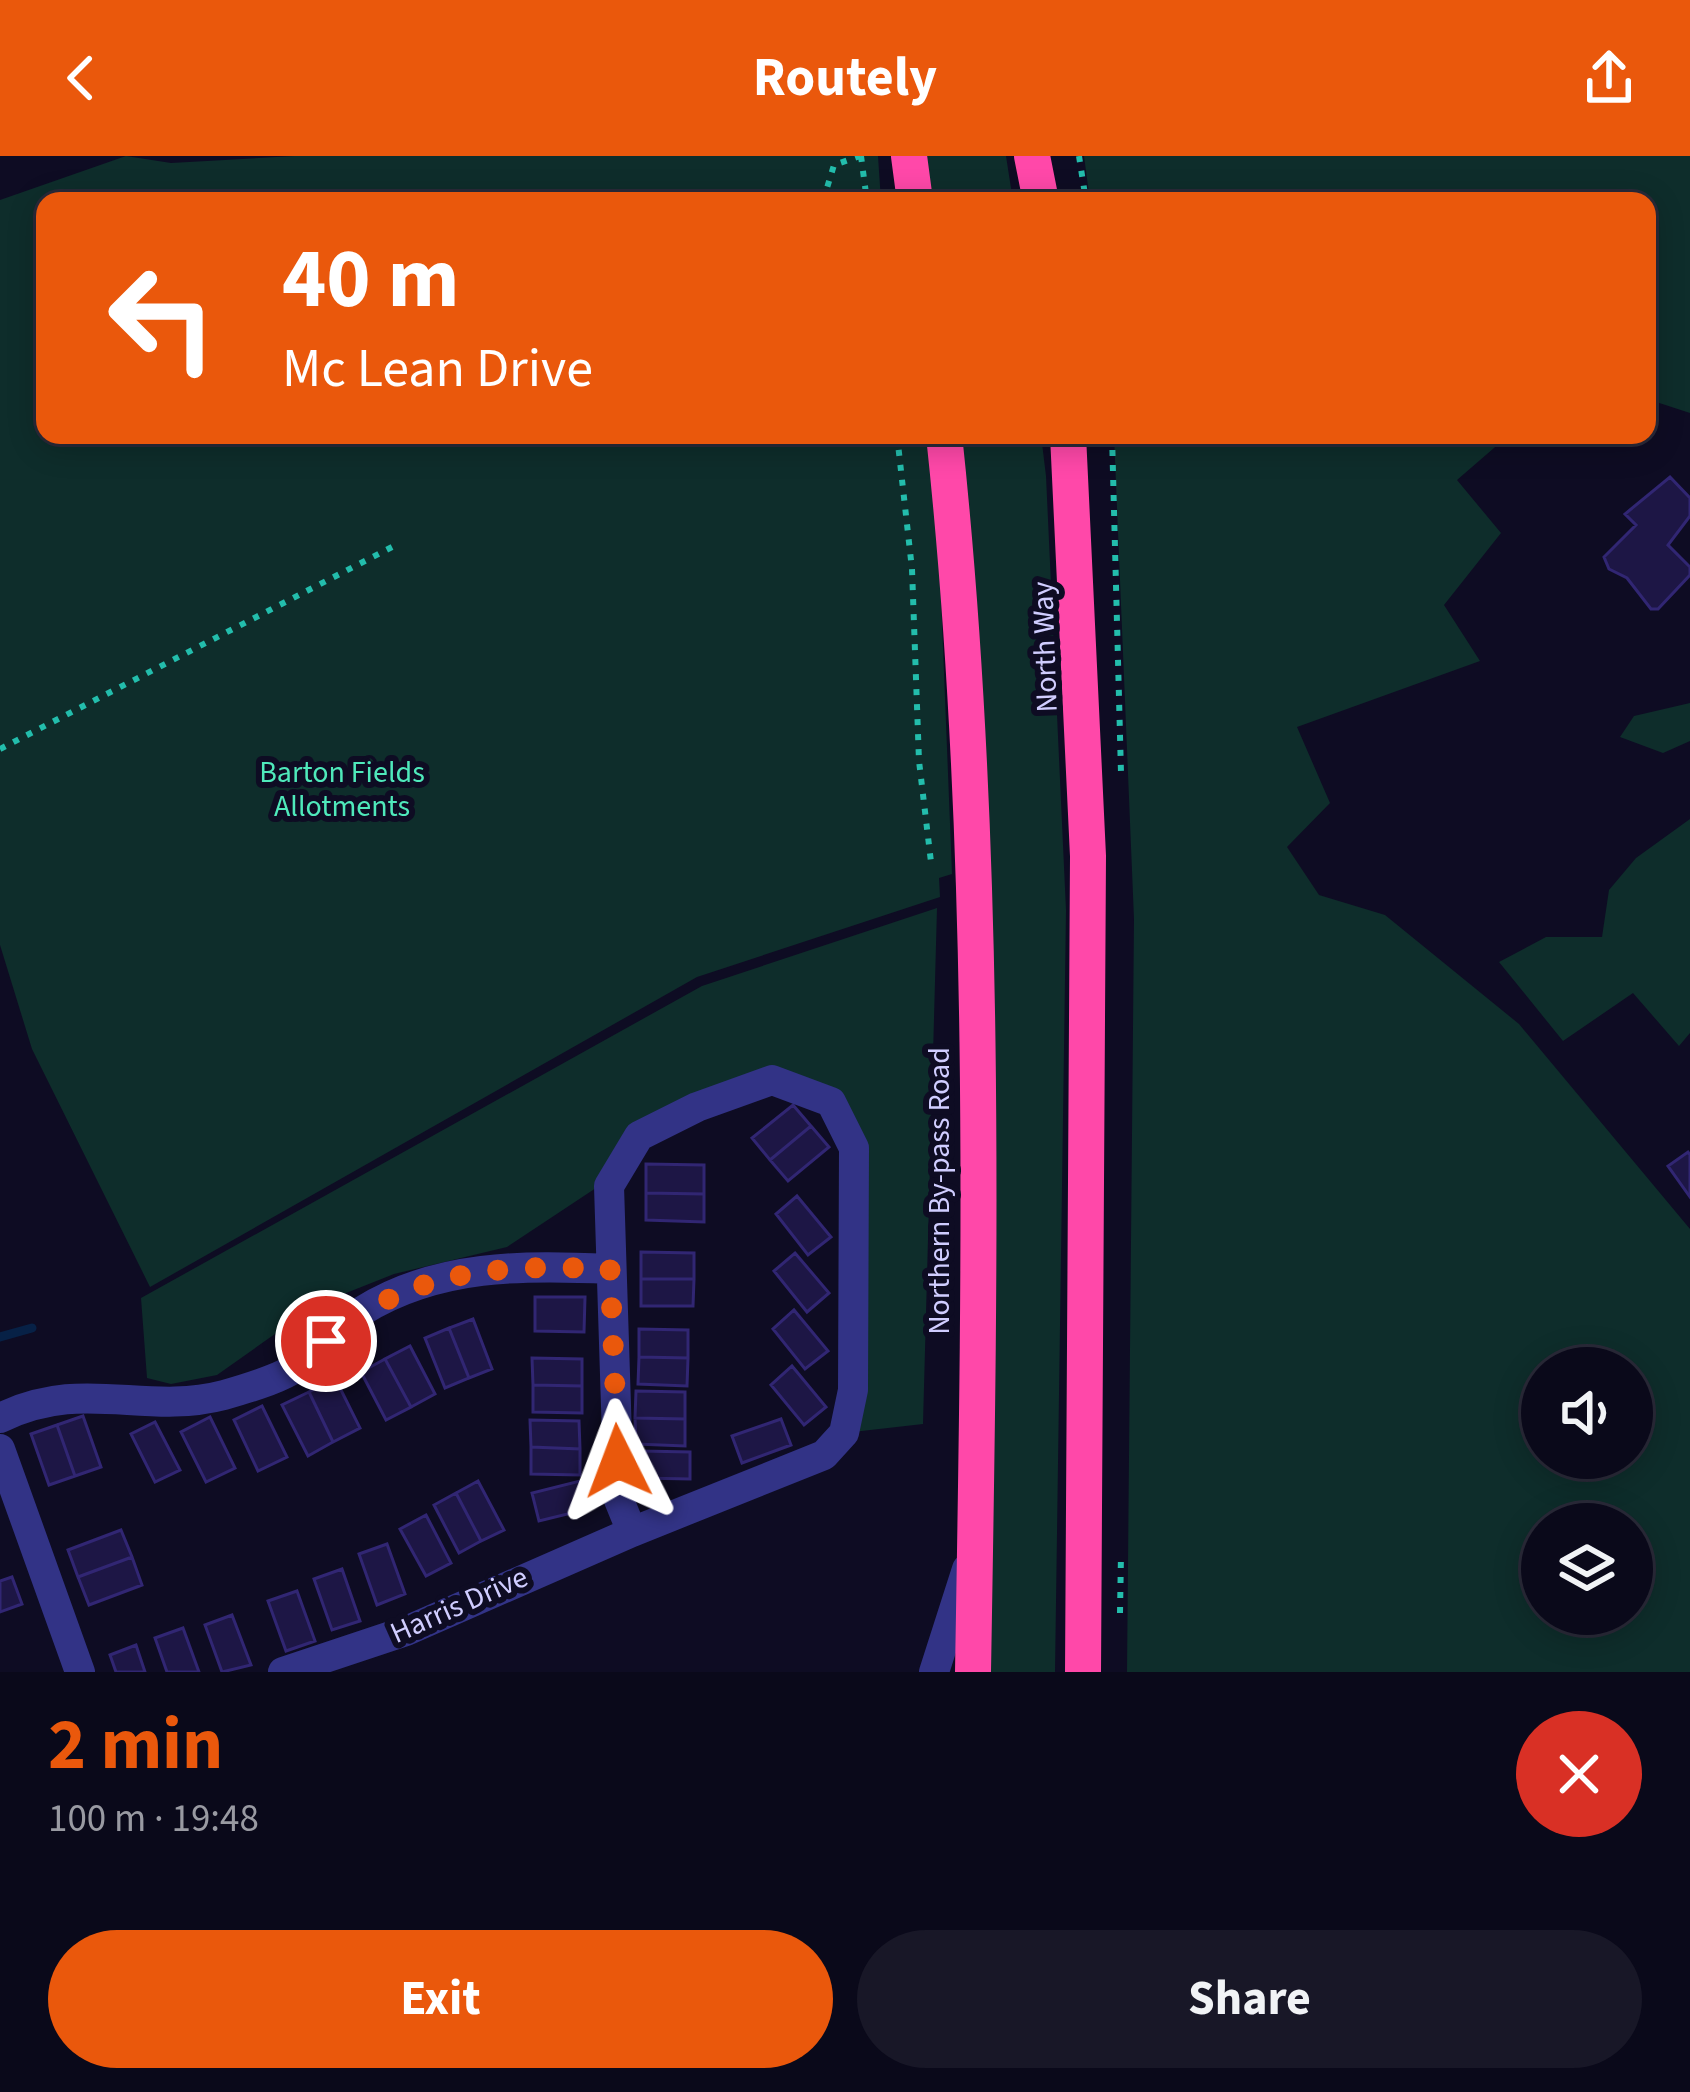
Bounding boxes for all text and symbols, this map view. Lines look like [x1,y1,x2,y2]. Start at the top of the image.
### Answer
text: Routely [753,40,937,117]
icon: back [48,45,114,111]
icon: share [1576,45,1642,111]
text: 40 m [282,220,460,340]
icon: left [84,240,240,396]
text: Mc Lean Drive [282,331,593,408]
street label: North Way [1021,581,1069,713]
park label: Barton Fields Allotments [259,751,425,828]
street label: Northern By-pass Road [918,1047,961,1335]
pin [275,1290,377,1392]
icon: arrive [293,1308,359,1374]
map controls [1521,1347,1653,1635]
button: sound [1521,1347,1653,1479]
position arrow [555,1398,681,1524]
button: layers [1521,1503,1653,1635]
street label: Harris Drive [383,1556,535,1654]
text: 2 min [48,1694,223,1797]
button: close [1516,1711,1642,1837]
text: 100 m · 19:48 [48,1791,259,1847]
button: Exit [48,1930,833,2068]
button: Share [857,1930,1642,2068]

